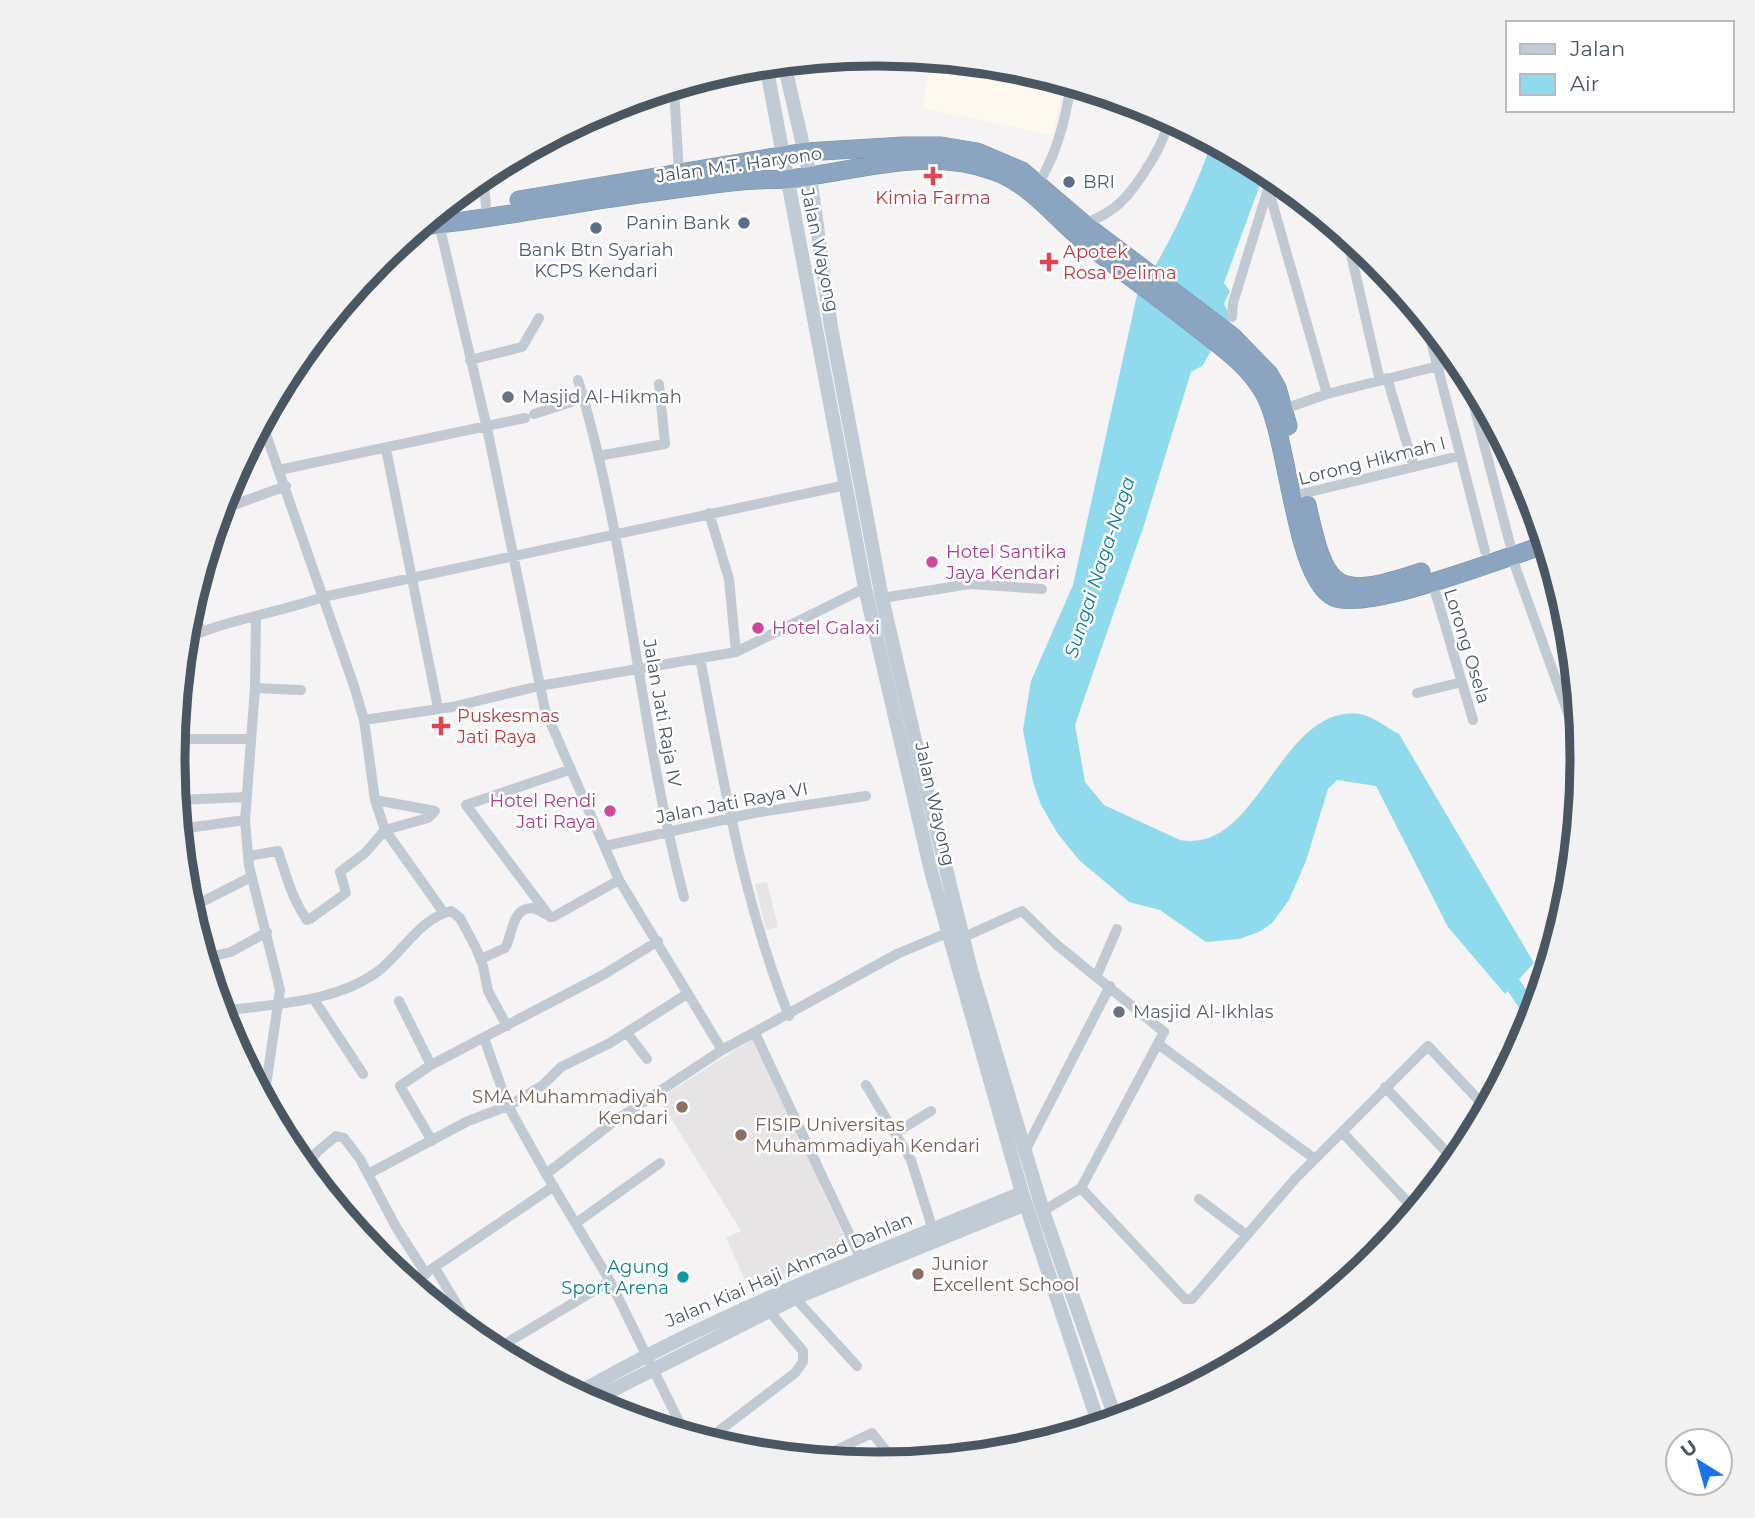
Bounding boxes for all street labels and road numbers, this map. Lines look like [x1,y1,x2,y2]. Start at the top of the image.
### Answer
street label: Jalan M.T. Haryono [654,142,823,188]
street label: Jalan Wayong [796,185,844,314]
street label: Lorong Hikmah I [1296,432,1448,490]
street label: Lorong Osela [1439,586,1495,706]
street label: Jalan Jati Raja IV [638,636,686,789]
street label: Jalan Wayong [910,739,960,868]
street label: Jalan Jati Raya VI [653,777,810,829]
street label: Jalan Kiai Haji Ahmad Dahlan [661,1208,916,1333]

